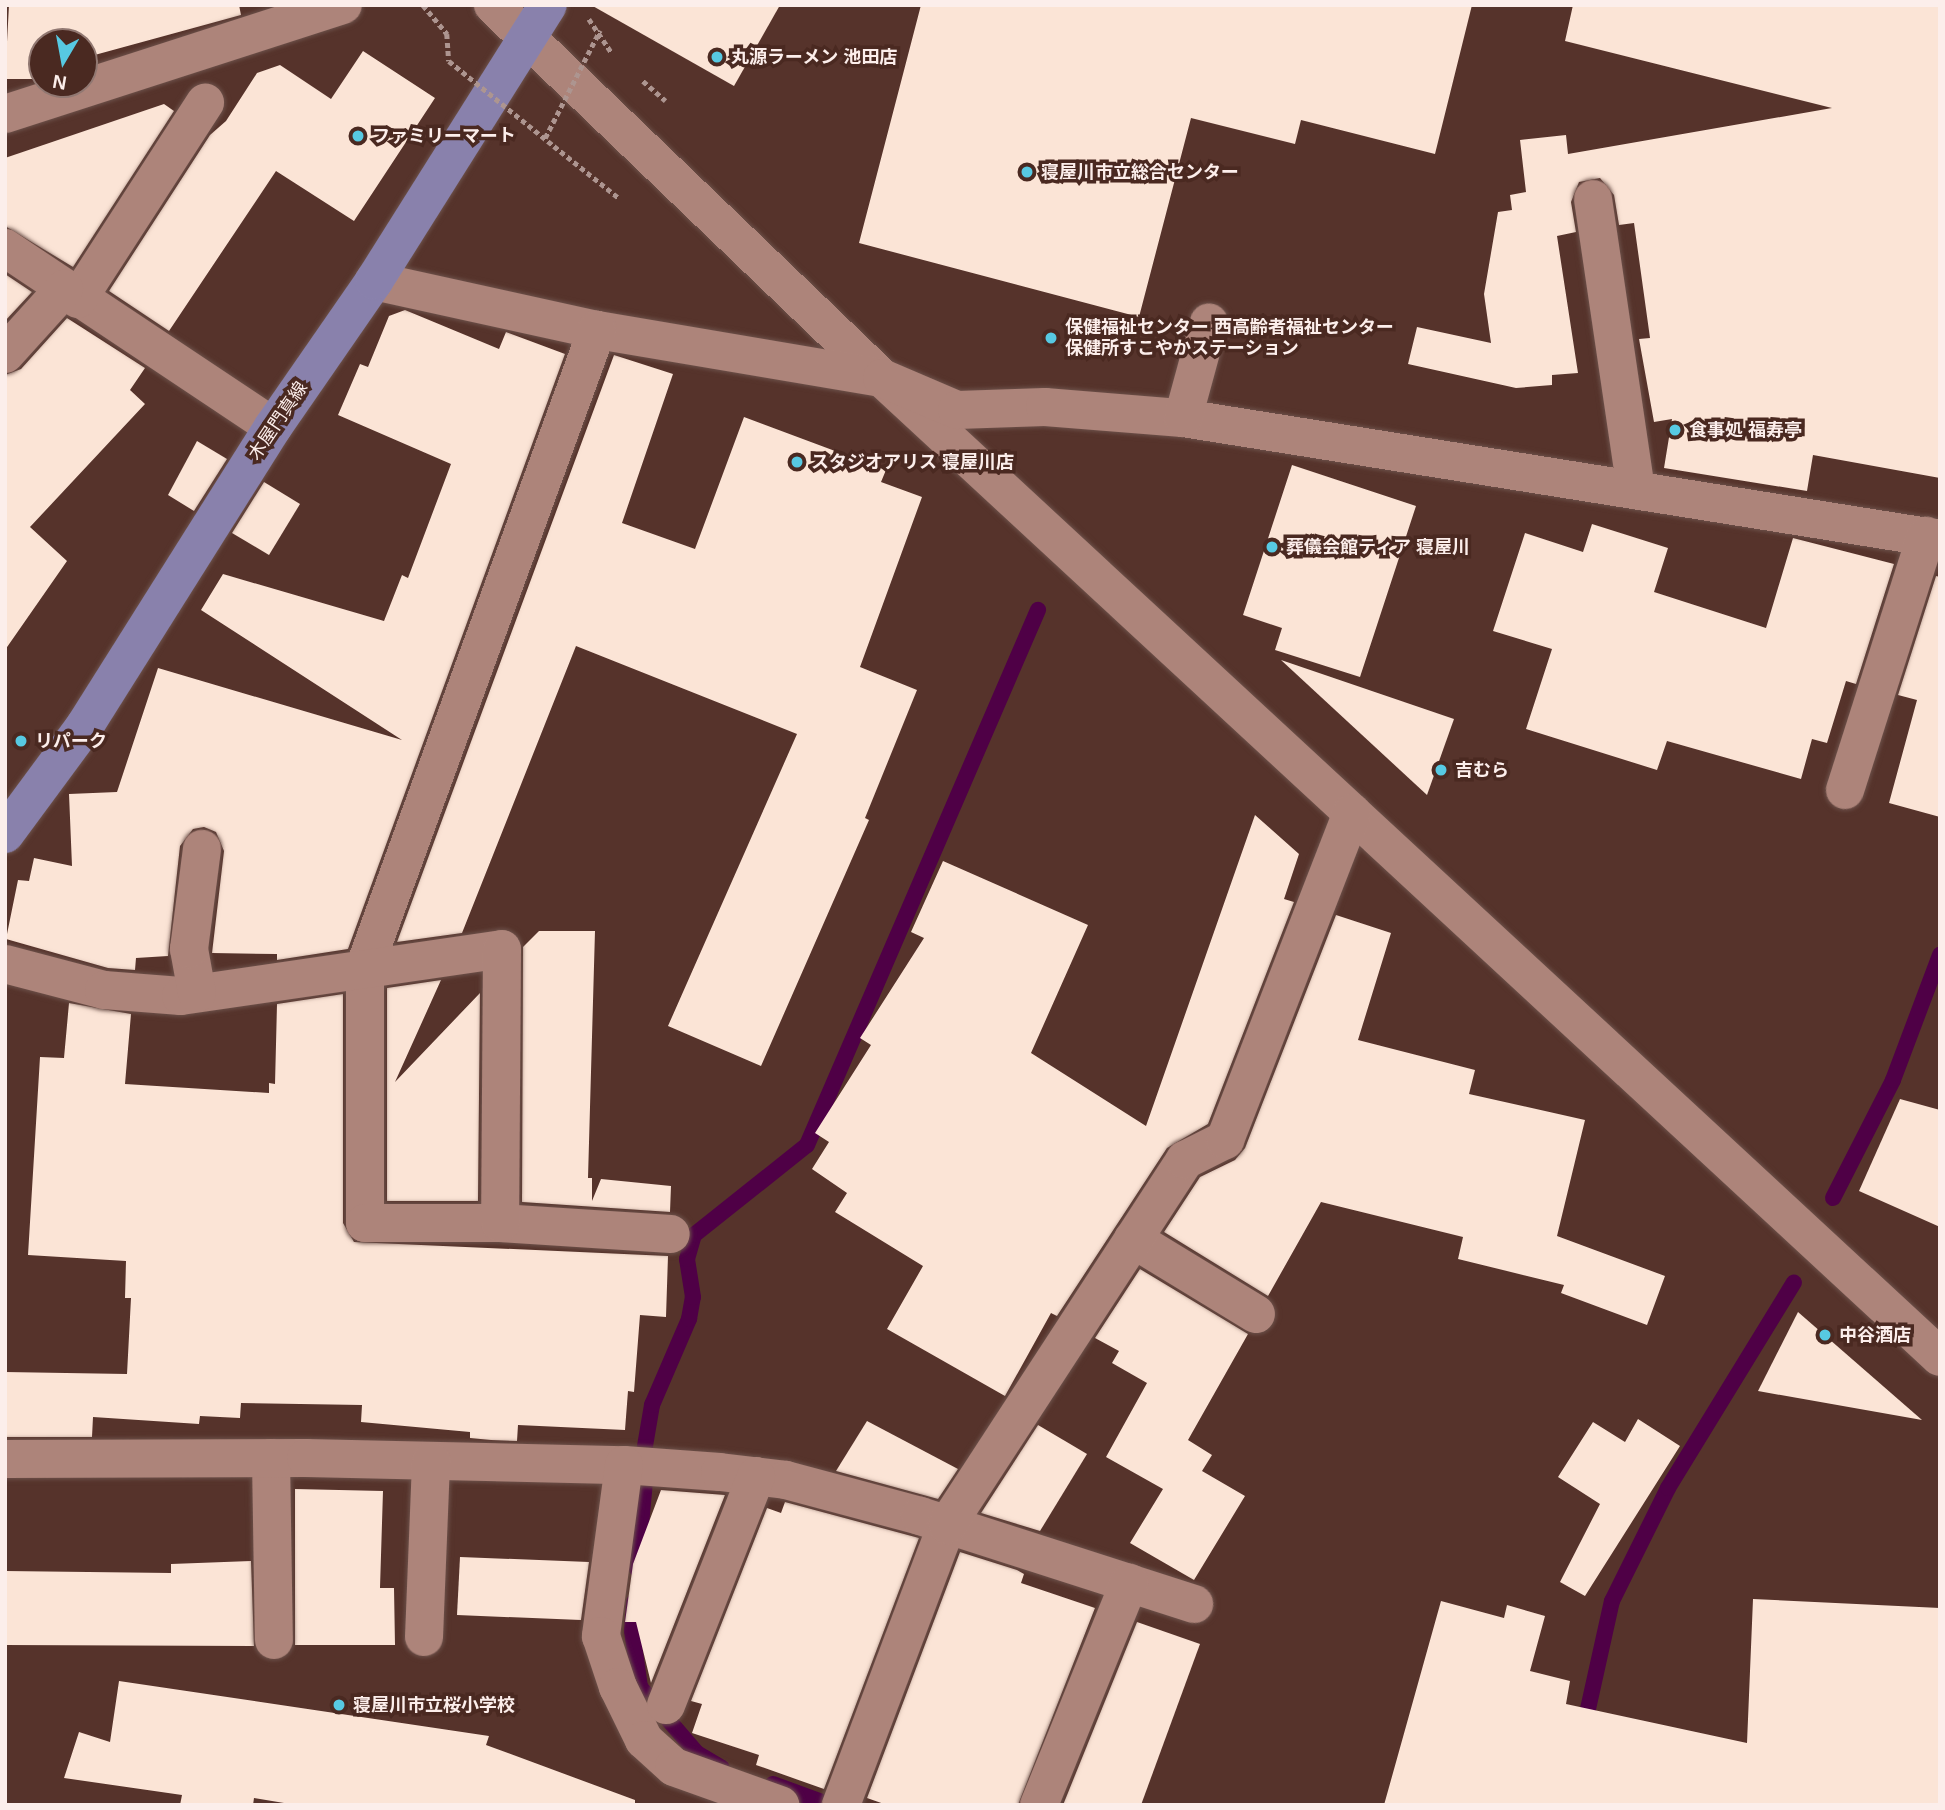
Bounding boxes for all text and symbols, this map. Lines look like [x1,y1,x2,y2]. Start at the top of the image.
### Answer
north arrow [28,28,98,98]
place label: 丸源ラーメン 池田店 [731,46,898,68]
marker: 丸源ラーメン 池田店 [709,49,725,65]
text: N [51,71,68,94]
place label: ファミリーマート [372,125,516,147]
marker: ファミリーマート [350,128,366,144]
place label: 寝屋川市立総合センター [1041,161,1239,183]
marker: 寝屋川市立総合センター [1019,164,1035,180]
place label: 保健福祉センター 西高齢者福祉センター 保健所すこやかステーション [1065,317,1394,360]
marker: 保健福祉センター 西高齢者福祉センター 保健所すこやかステーション [1043,330,1059,346]
street label: 木屋門真線 [244,378,312,464]
place label: 食事処 福寿亭 [1689,419,1802,441]
marker: 食事処 福寿亭 [1667,422,1683,438]
place label: スタジオアリス 寝屋川店 [811,451,1014,473]
marker: スタジオアリス 寝屋川店 [789,454,805,470]
place label: 葬儀会館ティア 寝屋川 [1286,536,1471,558]
marker: 葬儀会館ティア 寝屋川 [1264,539,1280,555]
place label: リパーク [35,730,107,752]
marker: リパーク [13,733,29,749]
place label: 吉むら [1455,759,1509,781]
marker: 吉むら [1433,762,1449,778]
place label: 中谷酒店 [1839,1324,1911,1346]
marker: 中谷酒店 [1817,1327,1833,1343]
place label: 寝屋川市立桜小学校 [353,1694,515,1716]
marker: 寝屋川市立桜小学校 [331,1697,347,1713]

